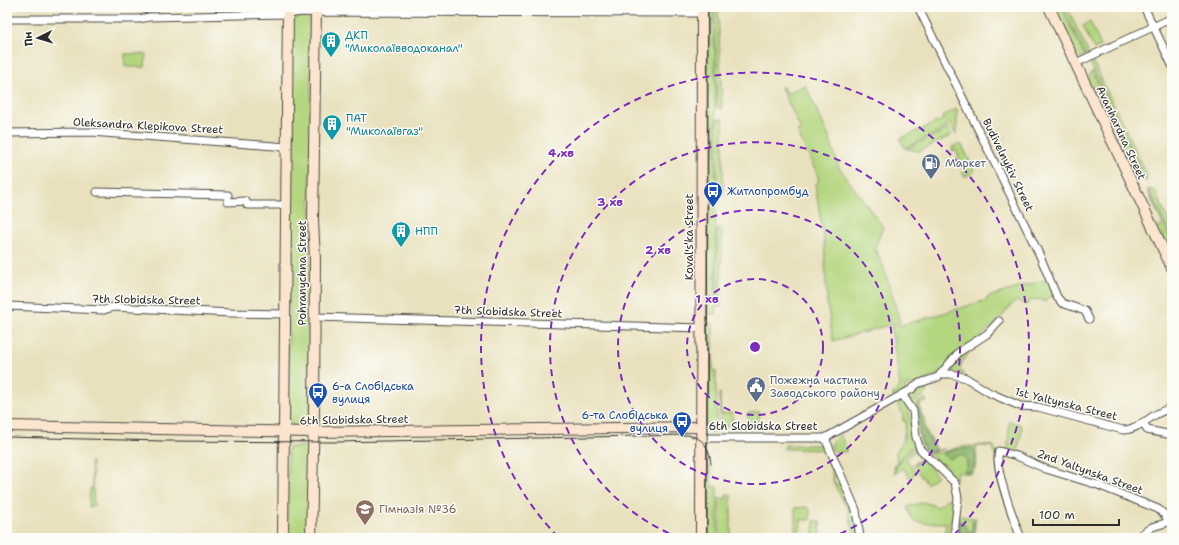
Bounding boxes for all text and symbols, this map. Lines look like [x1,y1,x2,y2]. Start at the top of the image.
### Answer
north arrow [18,18,58,58]
place label: ДКП "Миколаївводоканал" [345,28,463,56]
building icon: ДКП "Миколаївводоканал" [320,30,342,58]
text: Пн [20,31,37,47]
street label: Avanhardna Street [1093,84,1149,182]
place label: ПАТ "Миколаївгаз" [346,111,423,139]
building icon: ПАТ "Миколаївгаз" [321,113,343,141]
street label: Oleksandra Klepikova Street [72,115,224,137]
street label: Budivelnykiv Street [979,116,1037,214]
text: 4 хв [548,145,574,161]
fuel station icon: Маркет [920,152,942,180]
place label: Маркет [945,156,986,171]
bus stop icon: Житлопромбуд [702,180,724,208]
place label: Житлопромбуд [727,184,809,199]
street label: Koval's'ka Street [682,193,697,280]
text: 3 хв [597,194,623,210]
street label: Pohranychna Street [295,220,310,326]
building icon: НПП [390,220,412,248]
place label: НПП [415,224,438,239]
text: 2 хв [645,242,671,258]
text: 1 хв [695,291,719,307]
street label: 7th Slobidska Street [91,292,201,308]
street label: 7th Slobidska Street [453,303,563,321]
centre of rings [748,340,762,354]
place label: Пожежна частина Заводського району [770,373,880,401]
public building icon: Пожежна частина Заводського району [745,375,767,403]
place label: 6-а Слобідська вулиця [332,379,414,407]
bus stop icon: 6-а Слобідська вулиця [307,381,329,409]
street label: 1st Yaltynska Street [1013,384,1119,424]
place label: 6-та Слобідська вулиця [582,408,668,436]
bus stop icon: 6-та Слобідська вулиця [671,410,693,438]
street label: 6th Slobidska Street [299,412,409,428]
street label: 6th Slobidska Street [708,419,818,434]
street label: 2nd Yaltynska Street [1035,446,1145,498]
school or university icon: Гімназія №36 [354,498,376,526]
scale bar [1033,501,1119,527]
place label: Гімназія №36 [379,502,456,517]
text: 100 m [1039,507,1075,523]

